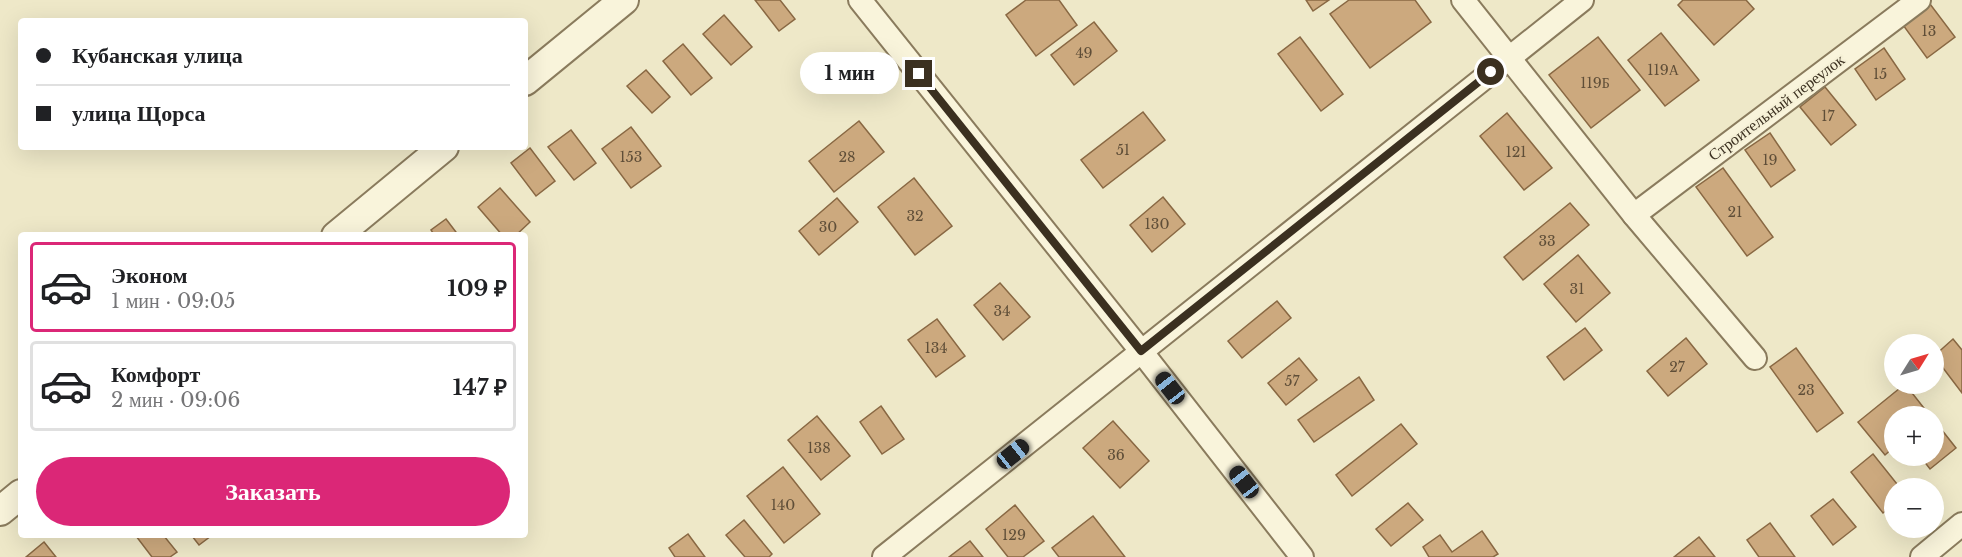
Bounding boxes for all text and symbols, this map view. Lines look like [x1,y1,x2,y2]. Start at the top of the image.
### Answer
house number: 13 [1922,22,1936,40]
text: Кубанская улица [72,42,243,69]
house number: 49 [1075,44,1093,62]
street label: Строительный переулок [1704,49,1848,165]
callout: 1 мин [799,53,898,95]
route start [1477,58,1504,85]
route end [905,60,932,87]
text: 1 мин [824,61,875,85]
house number: 119А [1647,61,1680,79]
house number: 15 [1873,65,1887,83]
house number: 119Б [1580,74,1610,92]
text: улица Щорса [72,100,205,127]
house number: 17 [1821,107,1836,125]
house number: 51 [1116,141,1130,159]
house number: 121 [1505,143,1527,161]
house number: 153 [620,148,642,166]
house number: 28 [838,148,856,166]
house number: 19 [1762,151,1778,169]
house number: 21 [1728,203,1742,221]
house number: 32 [906,207,924,225]
house number: 130 [1145,215,1169,233]
house number: 30 [819,218,837,236]
house number: 33 [1538,232,1556,250]
icon: car [39,260,93,314]
text: Эконом [111,262,188,289]
text: 109 ₽ [447,275,507,302]
house number: 31 [1570,280,1584,298]
text: 1 мин · 09:05 [111,289,235,313]
house number: 34 [994,302,1010,320]
north arrow [1884,334,1944,394]
map controls [1884,334,1944,538]
house number: 134 [924,339,948,357]
house number: 27 [1669,358,1686,376]
icon: car [39,359,93,413]
text: Комфорт [111,361,200,388]
car [1152,368,1188,408]
house number: 57 [1285,372,1300,390]
text: 147 ₽ [453,374,507,401]
house number: 23 [1797,381,1815,399]
text: 2 мин · 09:06 [111,388,240,412]
button: + [1884,406,1944,466]
car [993,436,1033,472]
house number: 138 [807,439,831,457]
house number: 36 [1107,446,1125,464]
button: Заказать [36,457,510,526]
car [1226,462,1262,502]
button: − [1884,478,1944,538]
house number: 140 [771,496,795,514]
house number: 129 [1002,526,1026,544]

